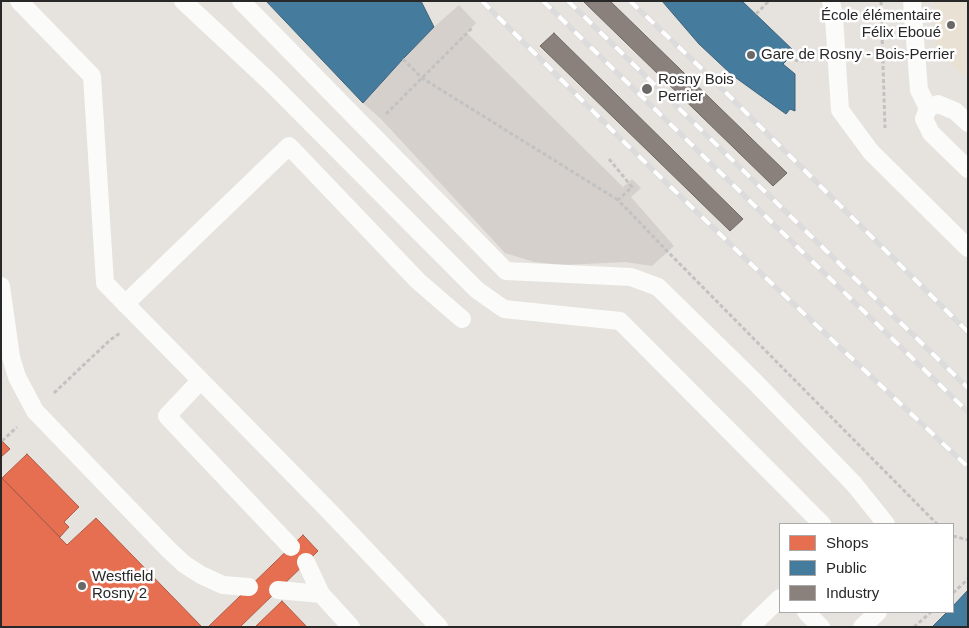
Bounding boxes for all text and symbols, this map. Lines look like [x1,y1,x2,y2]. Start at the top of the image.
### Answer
place label: École élémentaire Félix Eboué [821,7,941,42]
marker: École élémentaire Félix Eboué [945,19,957,31]
place label: Gare de Rosny - Bois-Perrier [761,46,954,64]
marker: Gare de Rosny - Bois-Perrier [745,49,757,61]
place label: Rosny Bois Perrier [658,71,734,106]
marker: Rosny Bois Perrier [640,82,654,96]
legend [779,523,954,613]
text: Shops [826,534,869,551]
text: Public [826,559,867,576]
place label: Westfield Rosny 2 [92,568,153,603]
marker: Westfield Rosny 2 [76,580,88,592]
text: Industry [826,584,879,601]

